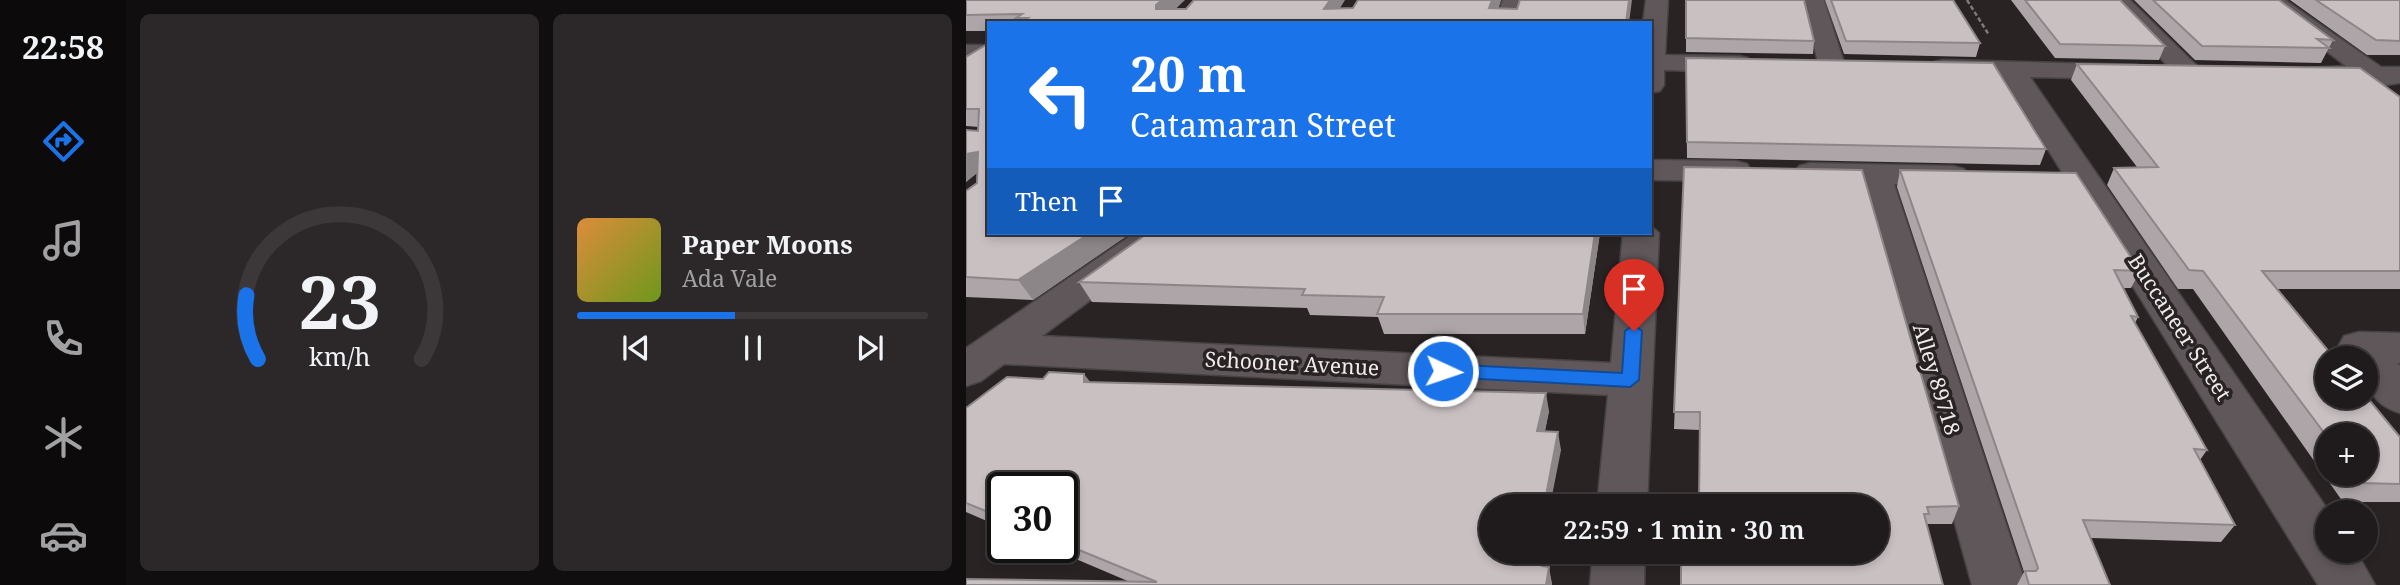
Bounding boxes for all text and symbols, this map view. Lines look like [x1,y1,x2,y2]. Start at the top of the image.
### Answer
text: 22:58 [22,25,104,68]
text: 20 m [1130,40,1246,106]
icon: left [1015,49,1106,140]
text: Catamaran Street [1130,103,1396,146]
icon: directions [39,117,88,166]
icon: arrive [1092,182,1130,220]
text: Then [1015,183,1078,219]
icon: music [39,216,88,265]
text: Paper Moons [682,226,853,262]
street label: Buccaneer Street [2122,248,2238,406]
text: 23 [298,251,381,350]
pin [1604,259,1664,331]
text: Ada Vale [682,262,777,294]
icon: arrive [1615,270,1653,308]
icon: phone [39,314,88,363]
street label: Alley 89718 [1907,320,1967,438]
icon: previous [617,329,655,367]
icon: pause [734,329,772,367]
icon: next [851,329,889,367]
position arrow [1406,334,1480,408]
text: km/h [309,338,370,372]
street label: Schooner Avenue [1204,344,1380,382]
map controls [2315,346,2378,563]
button: layers [2315,346,2378,409]
icon: climate [39,413,88,462]
button: + [2315,423,2378,486]
speed limit sign: 30 [987,472,1078,563]
button: − [2315,500,2378,563]
icon: car [39,511,88,560]
text: 22:59 · 1 min · 30 m [1563,511,1805,547]

